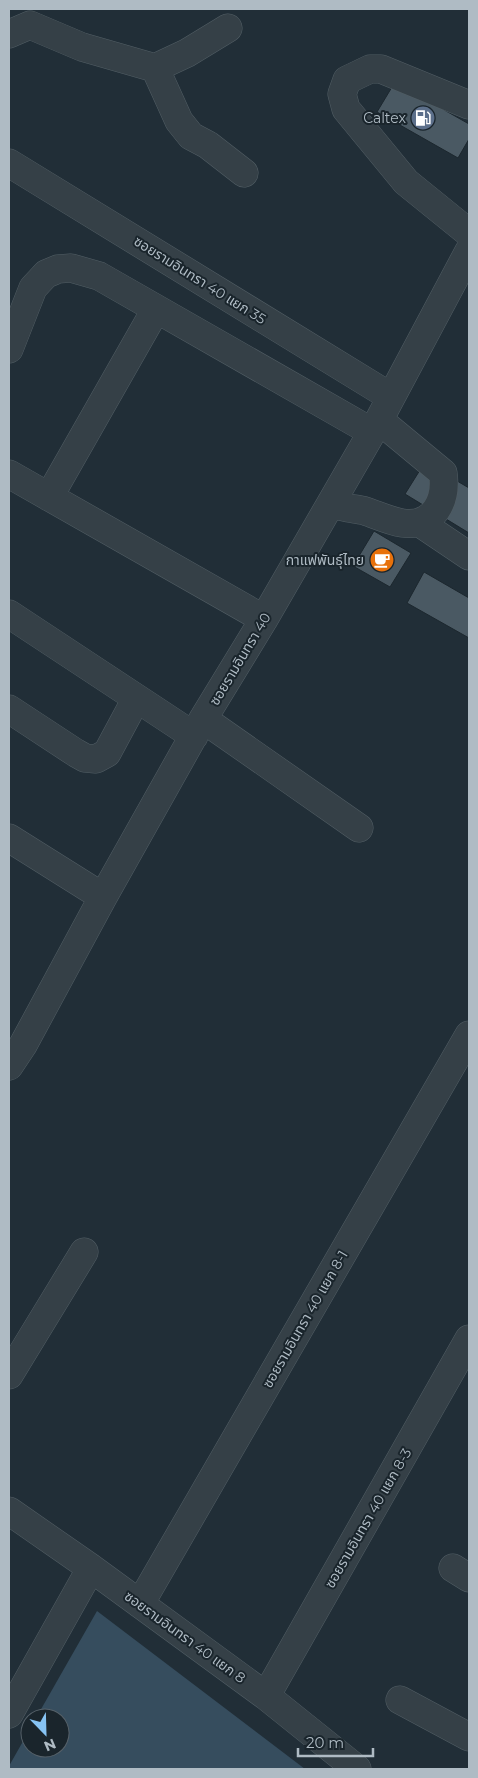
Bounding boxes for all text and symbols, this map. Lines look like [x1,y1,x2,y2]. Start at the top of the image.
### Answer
fuel station icon: Caltex [410,105,436,131]
place label: Caltex [363,109,407,127]
street label: ซอยรามอินทรา 40 แยก 35 [131,232,269,328]
cafe icon: กาแฟพันธุ์ไทย [369,547,395,573]
place label: กาแฟพันธุ์ไทย [286,551,364,569]
street label: ซอยรามอินทรา 40 [205,609,275,709]
street label: ซอยรามอินทรา 40 แยก 8-1 [258,1247,352,1391]
street label: ซอยรามอินทรา 40 แยก 8-3 [321,1445,415,1591]
street label: ซอยรามอินทรา 40 แยก 8 [121,1587,249,1687]
north arrow [20,1708,70,1758]
scale bar [298,1726,373,1758]
text: 20 m [306,1733,344,1752]
text: N [41,1734,59,1755]

